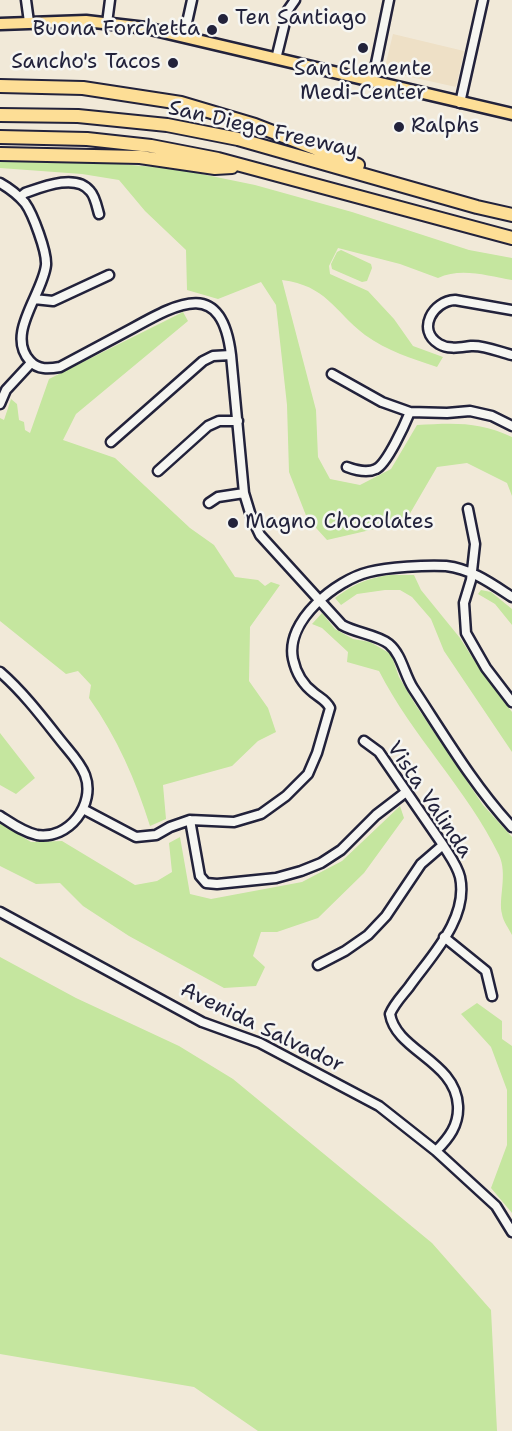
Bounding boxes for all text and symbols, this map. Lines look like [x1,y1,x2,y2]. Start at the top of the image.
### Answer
place label: Ten Santiago [235,6,367,32]
marker: Ten Santiago [216,12,230,26]
place label: Buona Forchetta [33,17,200,43]
marker: Buona Forchetta [205,23,219,37]
marker: San Clemente Medi-Center [356,41,370,55]
place label: Sancho's Tacos [11,50,161,76]
marker: Sancho's Tacos [166,56,180,70]
place label: San Clemente Medi-Center [294,57,432,107]
street label: San Diego Freeway [166,96,360,164]
place label: Ralphs [411,114,479,140]
marker: Ralphs [392,120,406,134]
place label: Magno Chocolates [245,510,434,536]
marker: Magno Chocolates [226,516,240,530]
street label: Vista Valinda [381,737,477,863]
street label: Avenida Salvador [176,977,348,1079]

